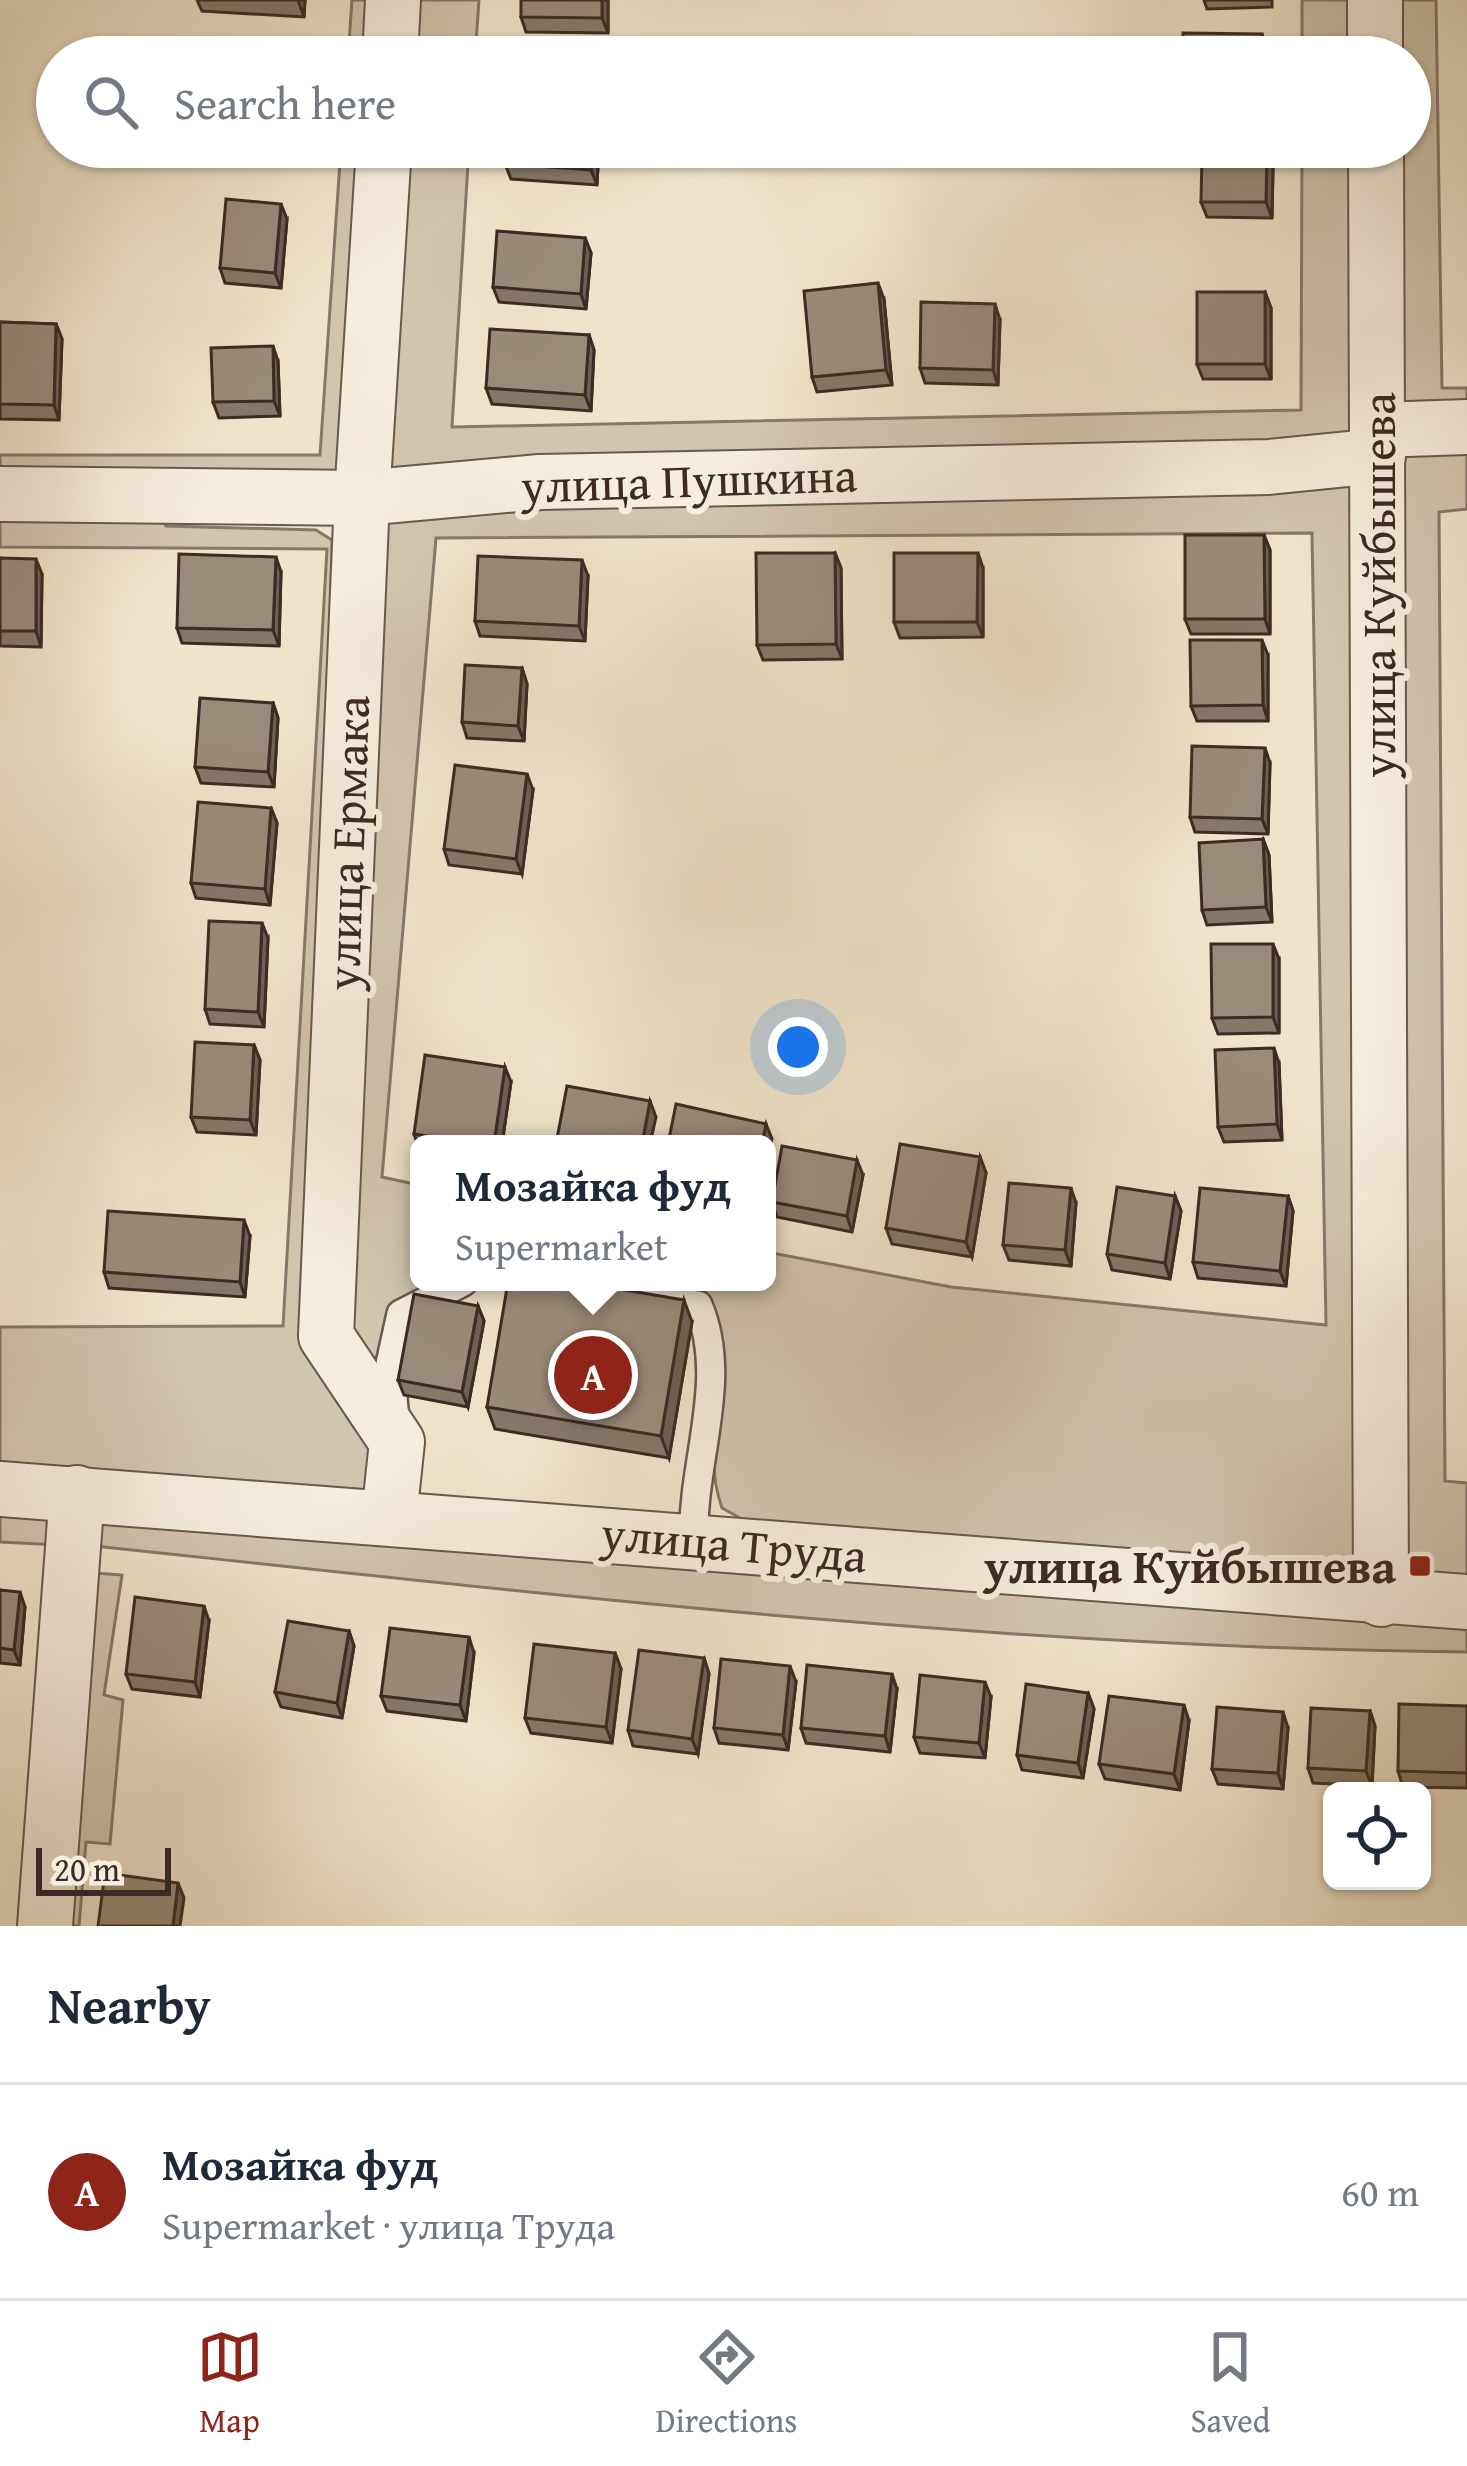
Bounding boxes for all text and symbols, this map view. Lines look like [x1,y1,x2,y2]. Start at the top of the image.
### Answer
search box [36,36,1431,168]
icon: search [78,69,144,135]
text: Search here [174,70,396,135]
street label: улица Куйбышева [1342,392,1413,779]
street label: улица Пушкина [519,438,858,521]
street label: улица Ермака [306,694,387,993]
your location [768,1017,828,1077]
popup [410,1135,776,1291]
text: Мозайка фуд [455,1152,731,1217]
text: Supermarket [455,1217,668,1274]
pin: A [554,1330,632,1420]
street label: улица Труда [597,1496,870,1590]
place label: улица Куйбышева [983,1530,1396,1601]
marker: улица Куйбышева [1407,1553,1433,1579]
map controls [1323,1782,1431,1890]
button: locate [1323,1782,1431,1890]
scale bar [36,1842,171,1895]
text: 20 m [54,1845,120,1893]
text: Nearby [48,1967,211,2042]
text: Мозайка фуд [162,2131,438,2196]
text: A [75,2163,99,2220]
text: 60 m [1341,2163,1419,2220]
text: Supermarket · улица Труда [162,2196,615,2253]
tab: Map [197,2324,263,2444]
tab: Directions [656,2324,797,2444]
tab: Saved [1191,2324,1270,2444]

